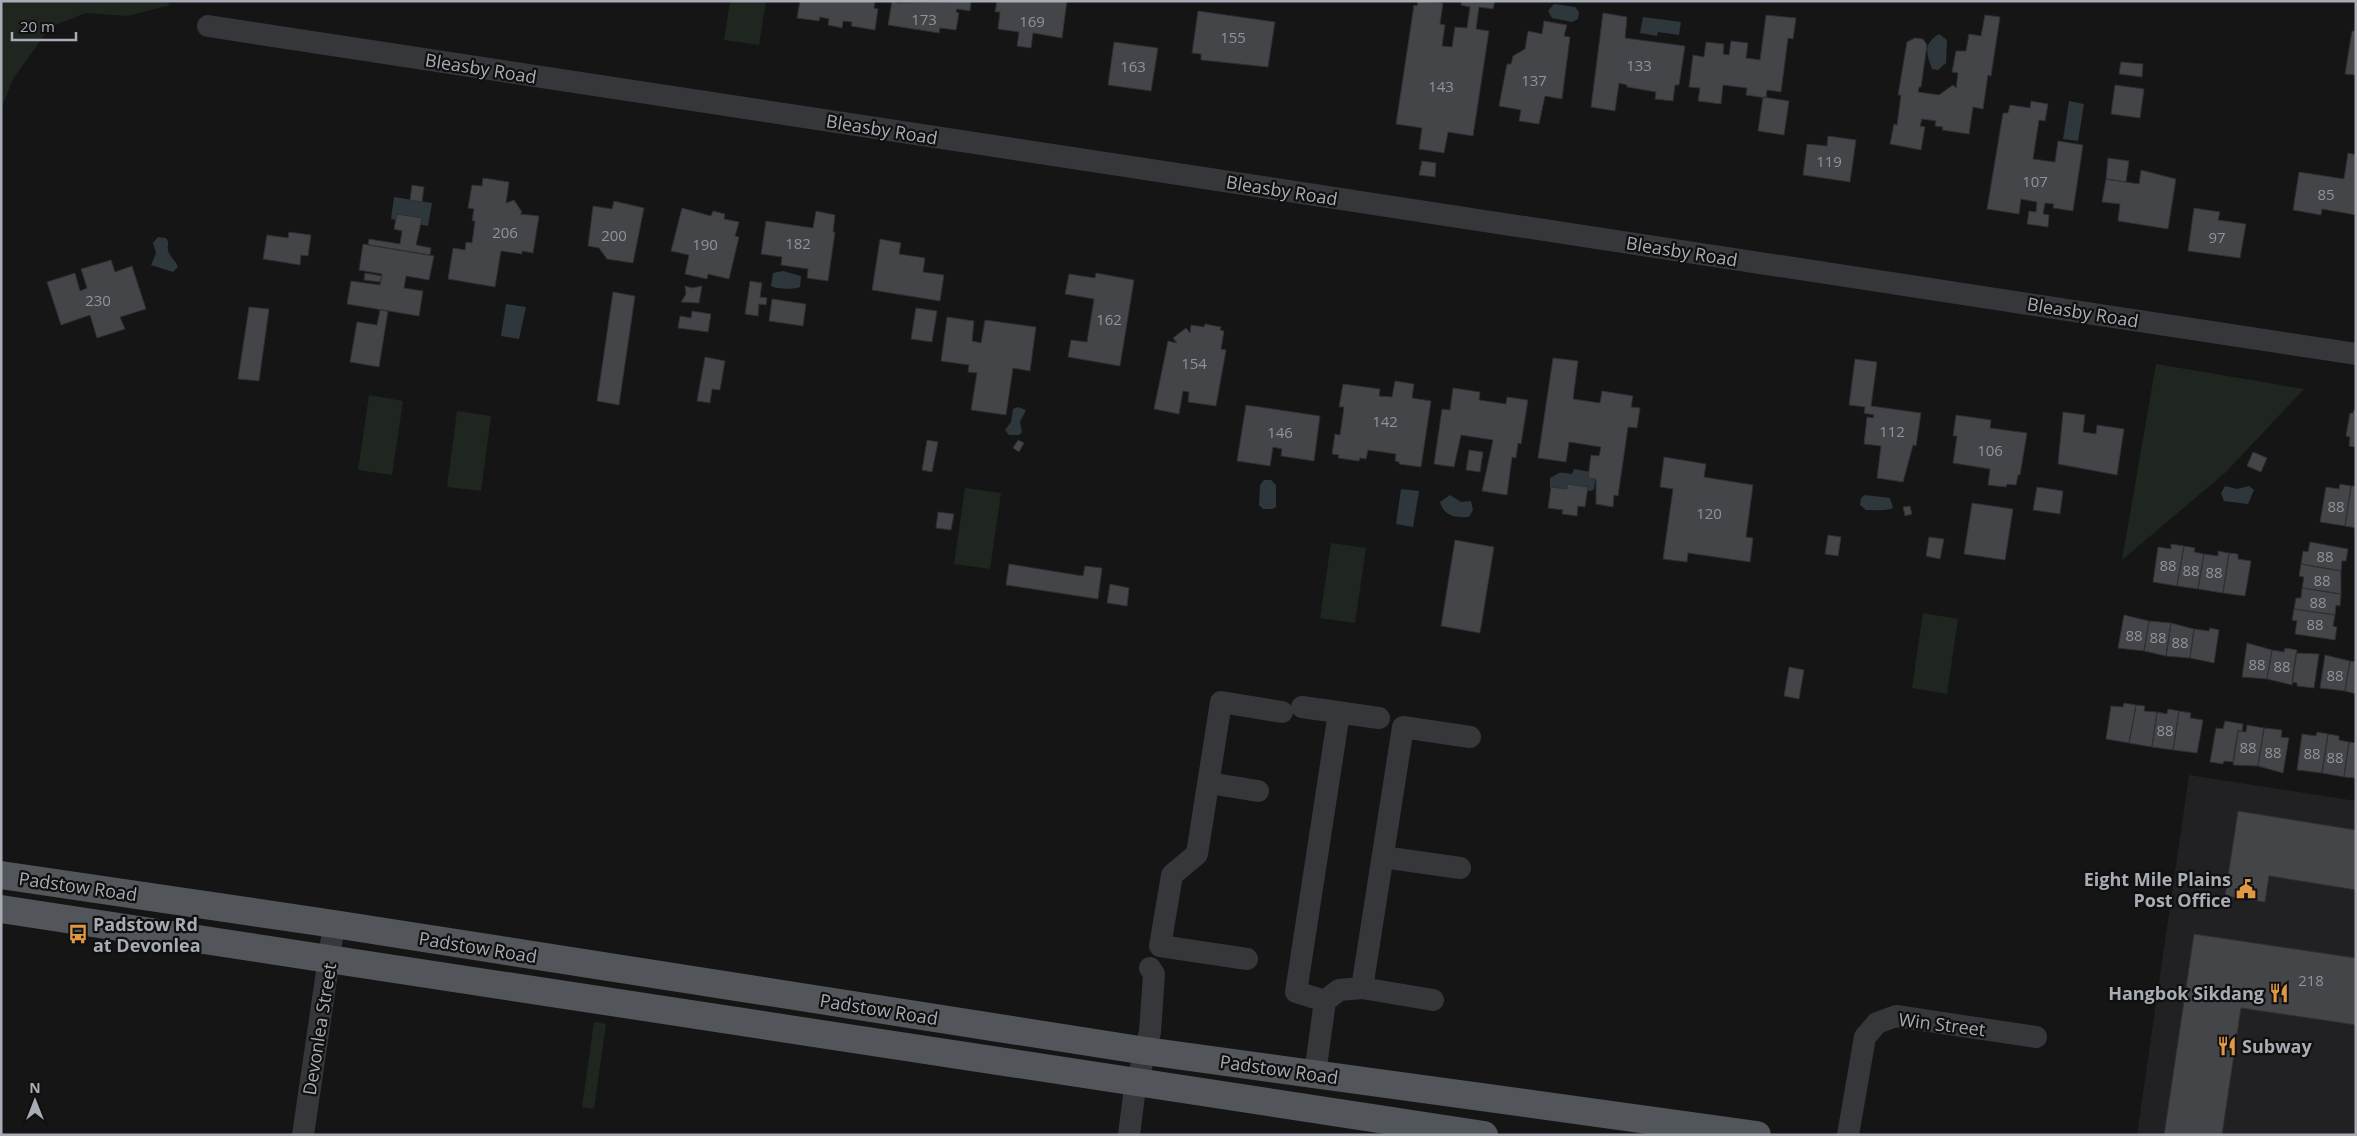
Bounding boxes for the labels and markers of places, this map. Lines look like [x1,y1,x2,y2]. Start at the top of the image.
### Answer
place label: Eight Mile Plains Post Office [2084,867,2231,912]
public building icon: Eight Mile Plains Post Office [2235,878,2257,900]
place label: Padstow Rd at Devonlea [93,912,201,957]
bus stop icon: Padstow Rd at Devonlea [67,923,89,945]
place label: Hangbok Sikdang [2108,981,2264,1005]
restaurant icon: Hangbok Sikdang [2268,982,2290,1004]
place label: Subway [2242,1034,2312,1058]
restaurant icon: Subway [2216,1035,2238,1057]

